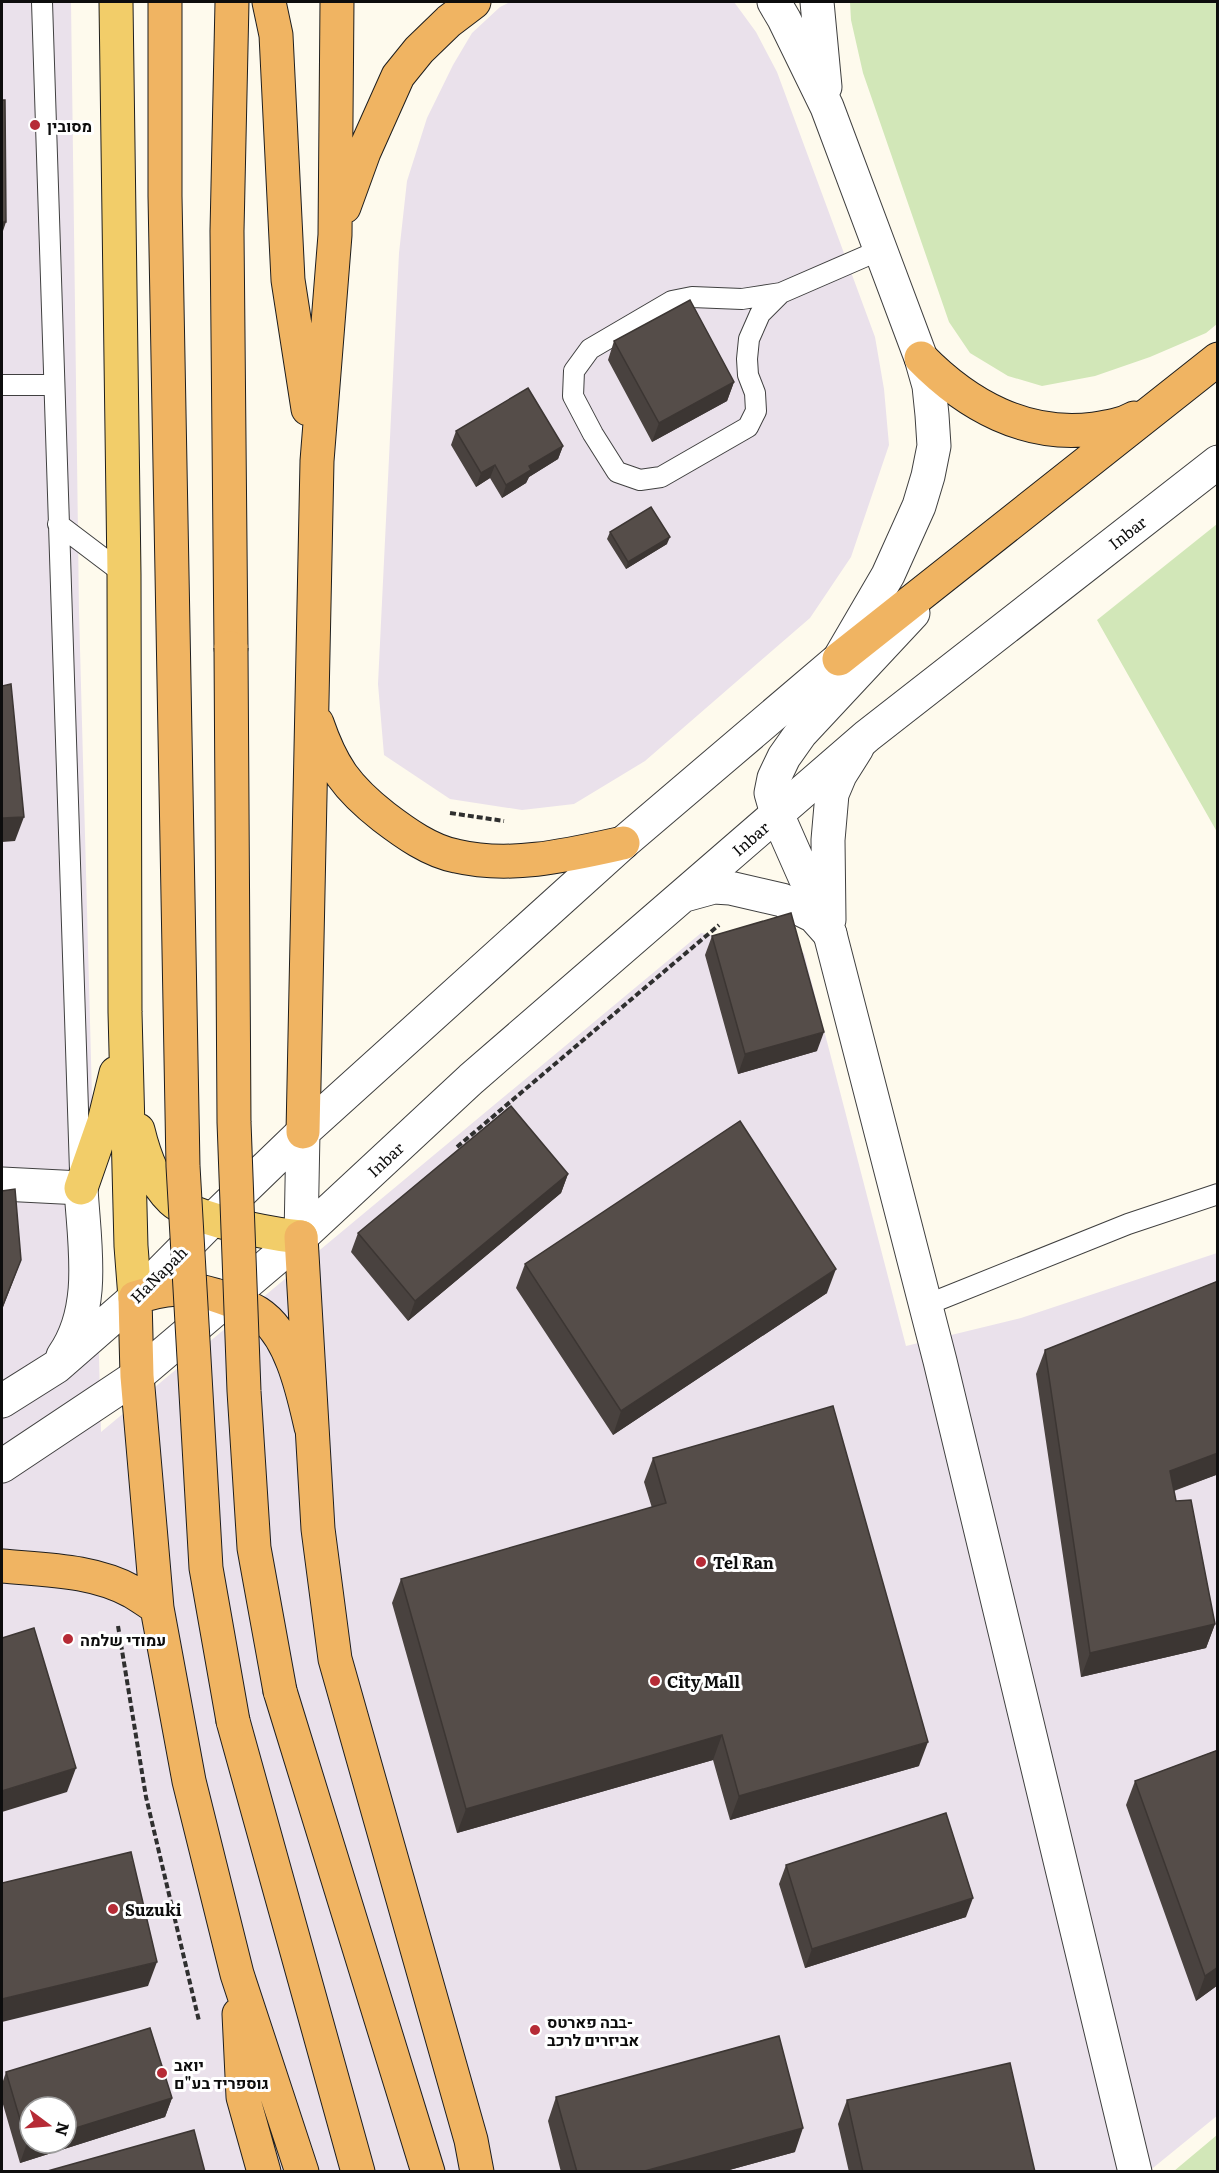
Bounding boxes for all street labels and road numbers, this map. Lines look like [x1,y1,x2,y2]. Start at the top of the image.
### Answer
street label: Inbar [1103,509,1151,555]
street label: Inbar [726,815,774,861]
street label: Inbar [361,1135,409,1182]
street label: HaNapah [124,1240,192,1308]

